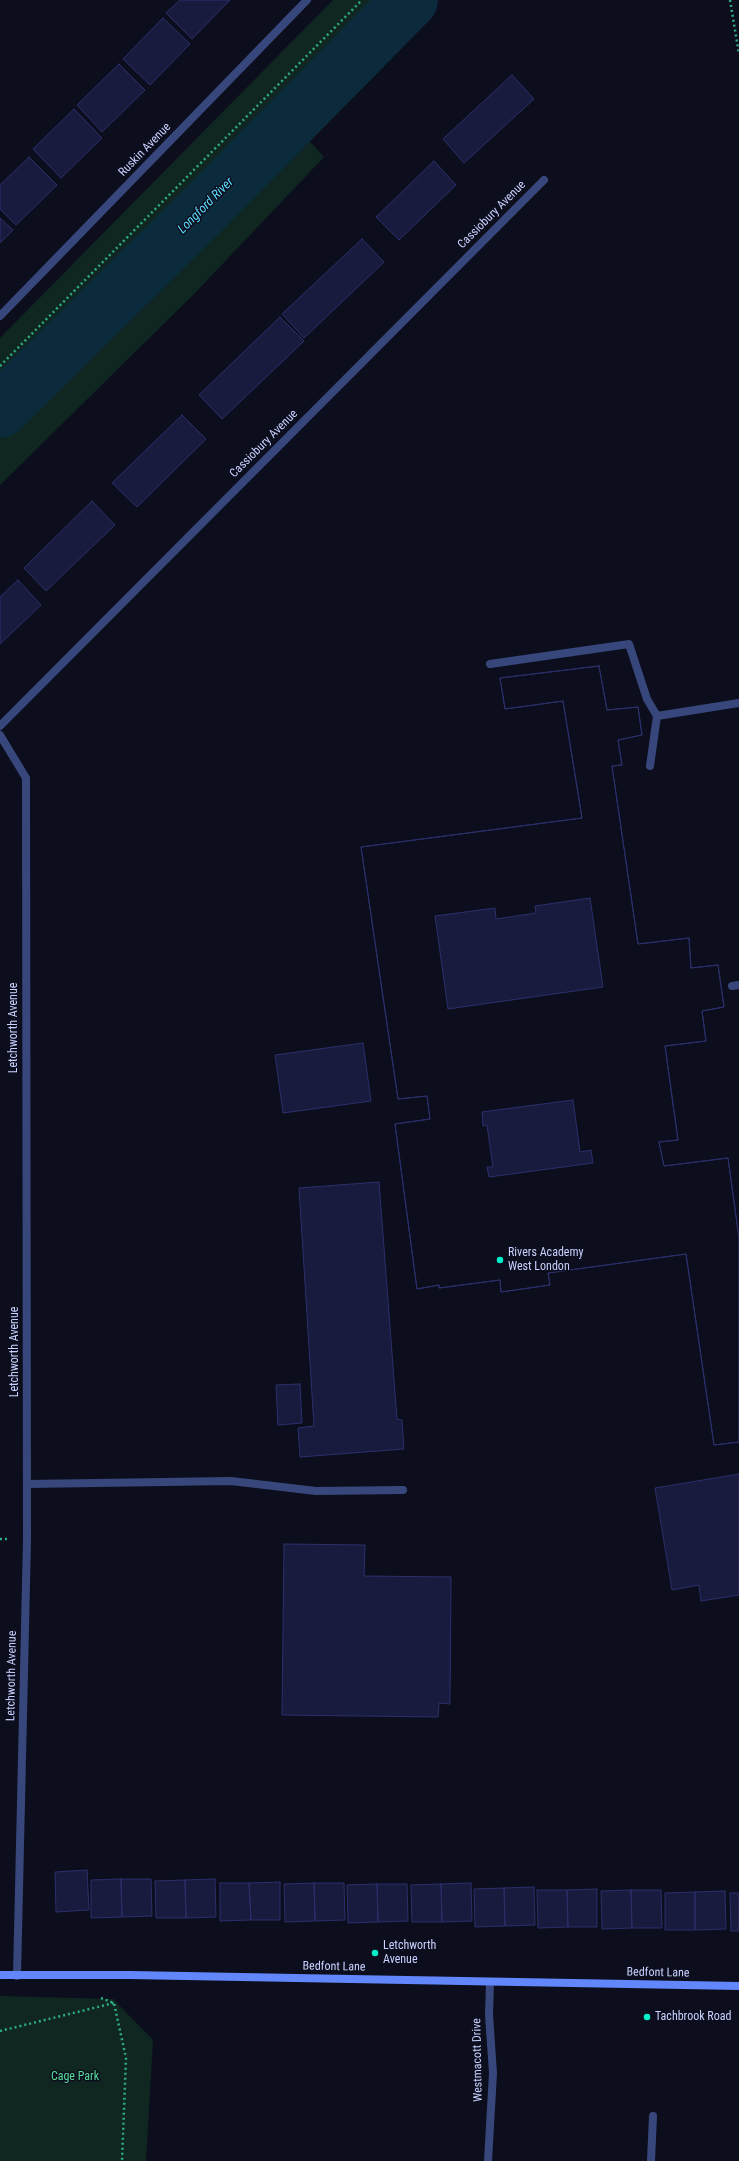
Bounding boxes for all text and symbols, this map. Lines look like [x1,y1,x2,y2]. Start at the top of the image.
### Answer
street label: Ruskin Avenue [116,120,174,180]
water label: Longford River [175,175,237,237]
street label: Cassiobury Avenue [455,178,529,252]
street label: Cassiobury Avenue [227,407,301,481]
street label: Letchworth Avenue [7,983,21,1073]
place label: Rivers Academy West London [508,1246,584,1274]
marker: Rivers Academy West London [495,1255,505,1265]
street label: Letchworth Avenue [8,1307,22,1397]
street label: Letchworth Avenue [4,1631,20,1721]
place label: Letchworth Avenue [383,1939,436,1967]
marker: Letchworth Avenue [370,1948,380,1958]
street label: Bedfont Lane [302,1959,366,1975]
street label: Bedfont Lane [626,1965,690,1981]
place label: Tachbrook Road [655,2010,731,2024]
marker: Tachbrook Road [642,2012,652,2022]
street label: Westmacott Drive [470,2018,486,2102]
park label: Cage Park [51,2070,99,2084]

